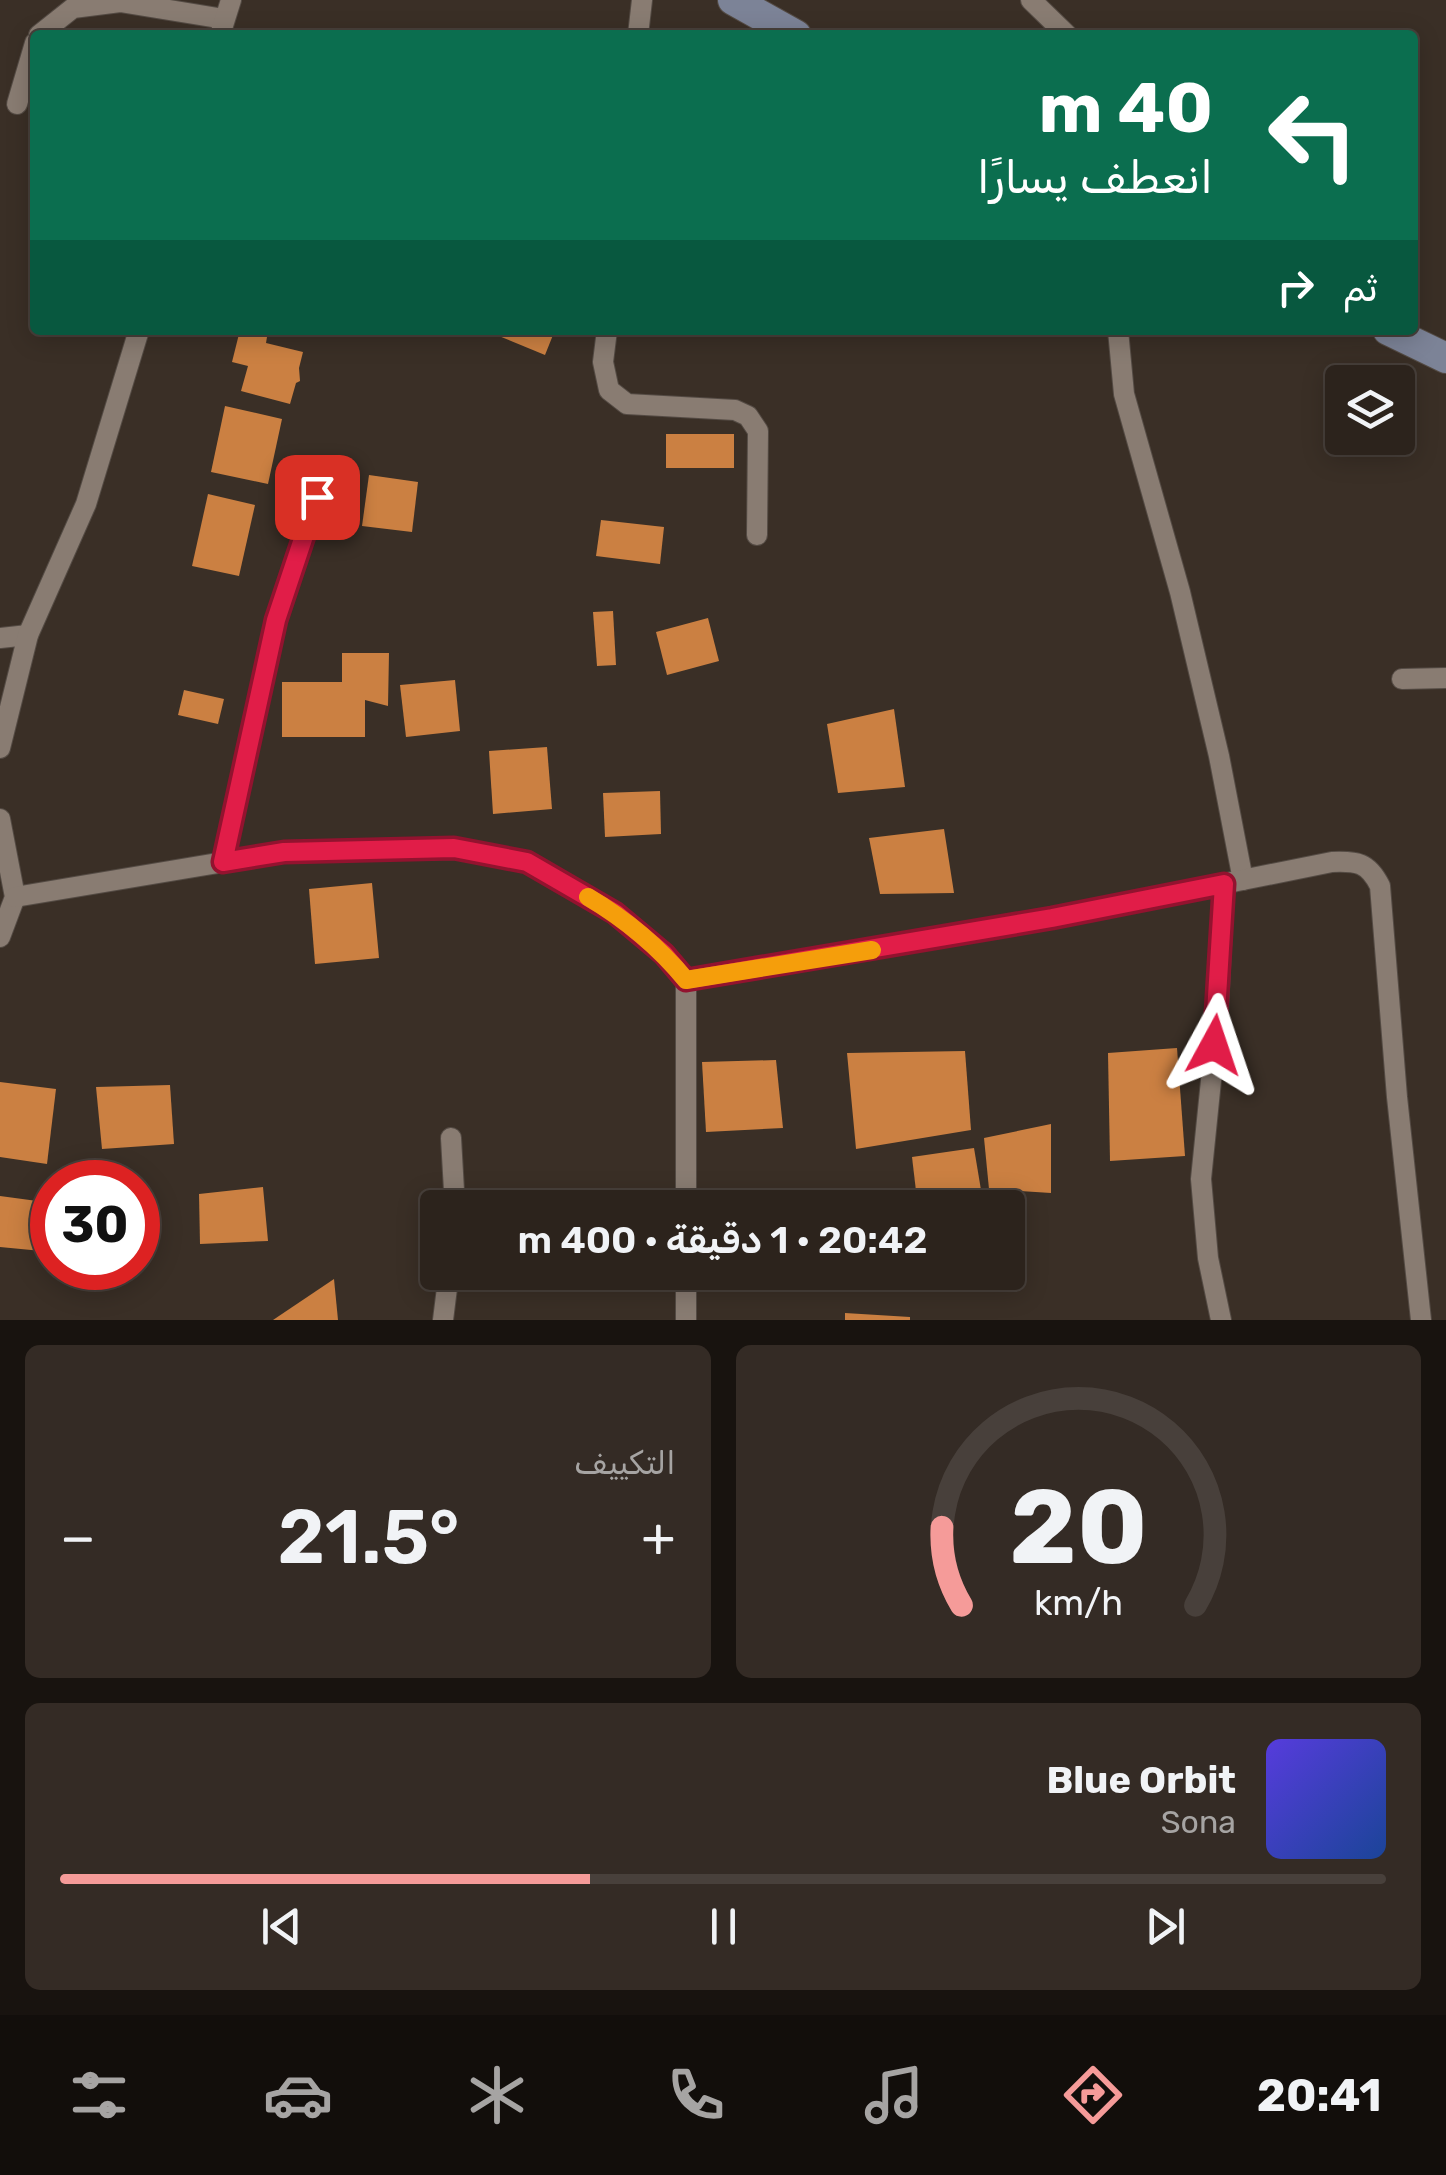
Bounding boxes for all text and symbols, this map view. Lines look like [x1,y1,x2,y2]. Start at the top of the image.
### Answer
text: 40 m [1039,67,1213,150]
icon: left [1248,70,1378,200]
text: انعطف يسارًا [977,151,1213,204]
icon: right [1268,260,1323,315]
text: ثم [1343,265,1378,311]
map controls [1325,365,1415,455]
button: layers [1325,365,1415,455]
pin [275,455,360,540]
icon: arrive [290,470,345,525]
position arrow [1162,993,1266,1097]
speed limit sign: 30 [30,1160,160,1290]
text: 20:42 · 1 دقيقة · 400 m [517,1217,928,1263]
text: التكييف [574,1444,676,1482]
text: 20 [1009,1466,1147,1589]
text: 21.5° [278,1493,459,1582]
text: − [60,1505,96,1570]
text: + [641,1505,676,1570]
text: km/h [1034,1582,1123,1624]
text: Blue Orbit [1046,1757,1236,1803]
text: Sona [1161,1803,1236,1841]
icon: previous [254,1899,309,1954]
icon: pause [696,1899,751,1954]
icon: next [1138,1899,1193,1954]
icon: filters [64,2060,134,2130]
icon: car [263,2060,333,2130]
icon: climate [462,2060,532,2130]
icon: phone [661,2060,731,2130]
icon: music [859,2060,929,2130]
icon: directions [1058,2060,1128,2130]
text: 20:41 [1257,2069,1382,2122]

